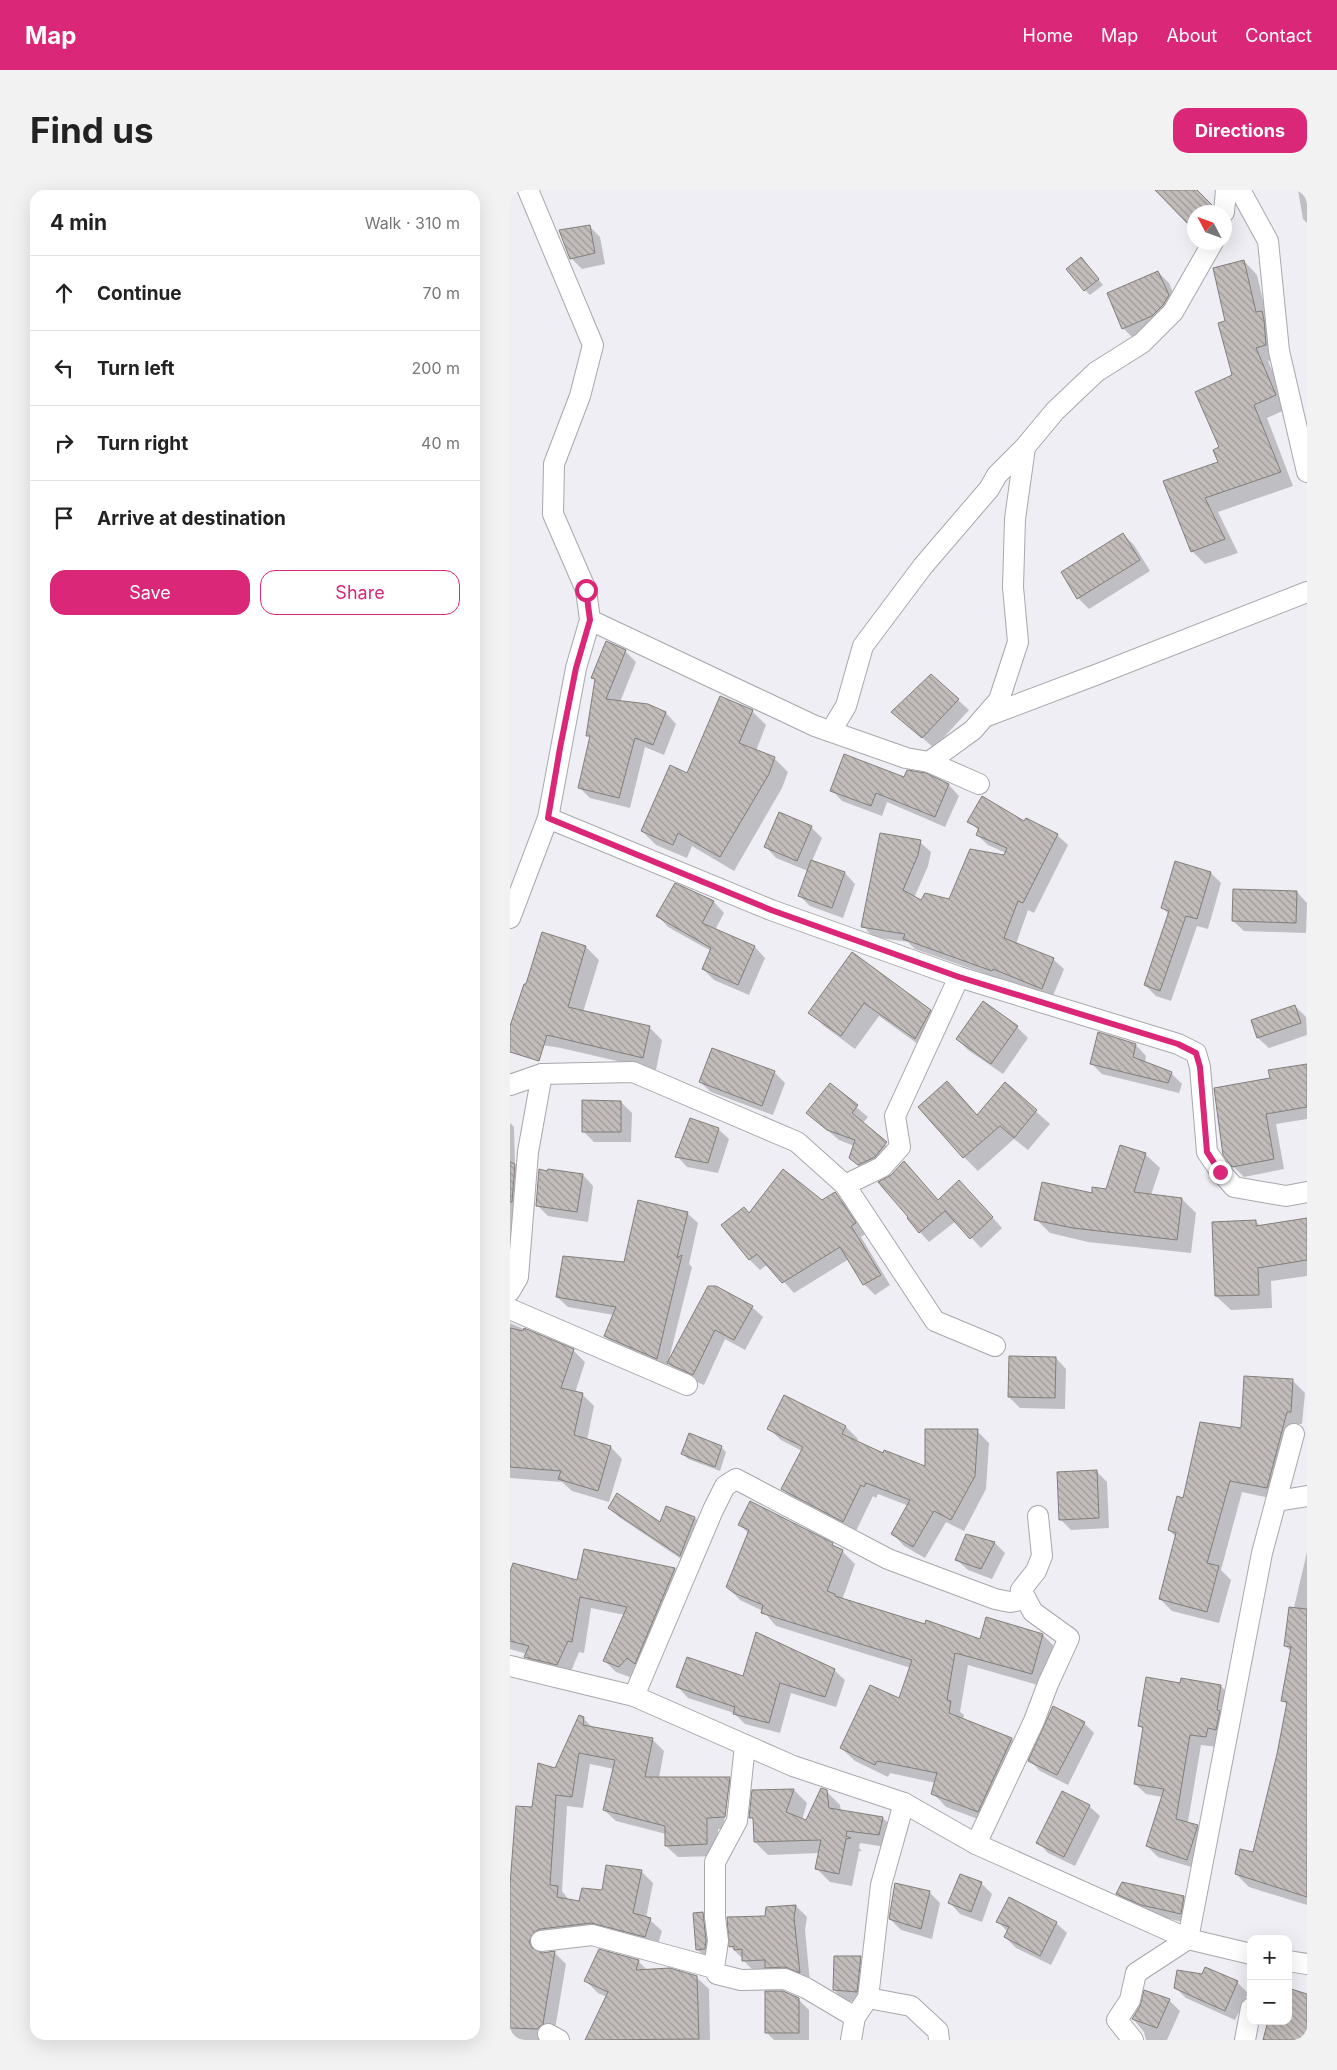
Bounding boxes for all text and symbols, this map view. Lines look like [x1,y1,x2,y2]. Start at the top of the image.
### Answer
text: Map [25,21,76,50]
text: Home [1023,25,1073,46]
text: Map [1101,25,1138,46]
text: About [1166,25,1217,46]
text: Contact [1245,25,1312,46]
button: Directions [1173,108,1307,153]
text: Find us [30,109,154,151]
north arrow [1187,205,1232,250]
text: 4 min [50,210,107,235]
text: Walk · 310 m [365,213,460,233]
icon: ahead [50,279,78,307]
text: Continue [97,282,182,305]
text: 70 m [423,283,460,303]
icon: left [50,354,78,382]
text: Turn left [97,357,175,380]
text: 200 m [412,358,460,378]
icon: right [50,429,78,457]
text: Turn right [97,432,188,455]
text: 40 m [421,433,460,453]
icon: arrive [50,504,78,532]
text: Arrive at destination [97,507,286,530]
button: Save [50,570,250,615]
button: Share [260,570,460,615]
route start [575,579,598,602]
route end [1209,1161,1232,1184]
map controls [1247,1935,1292,2025]
button: + [1247,1935,1292,1980]
button: − [1247,1980,1292,2025]

